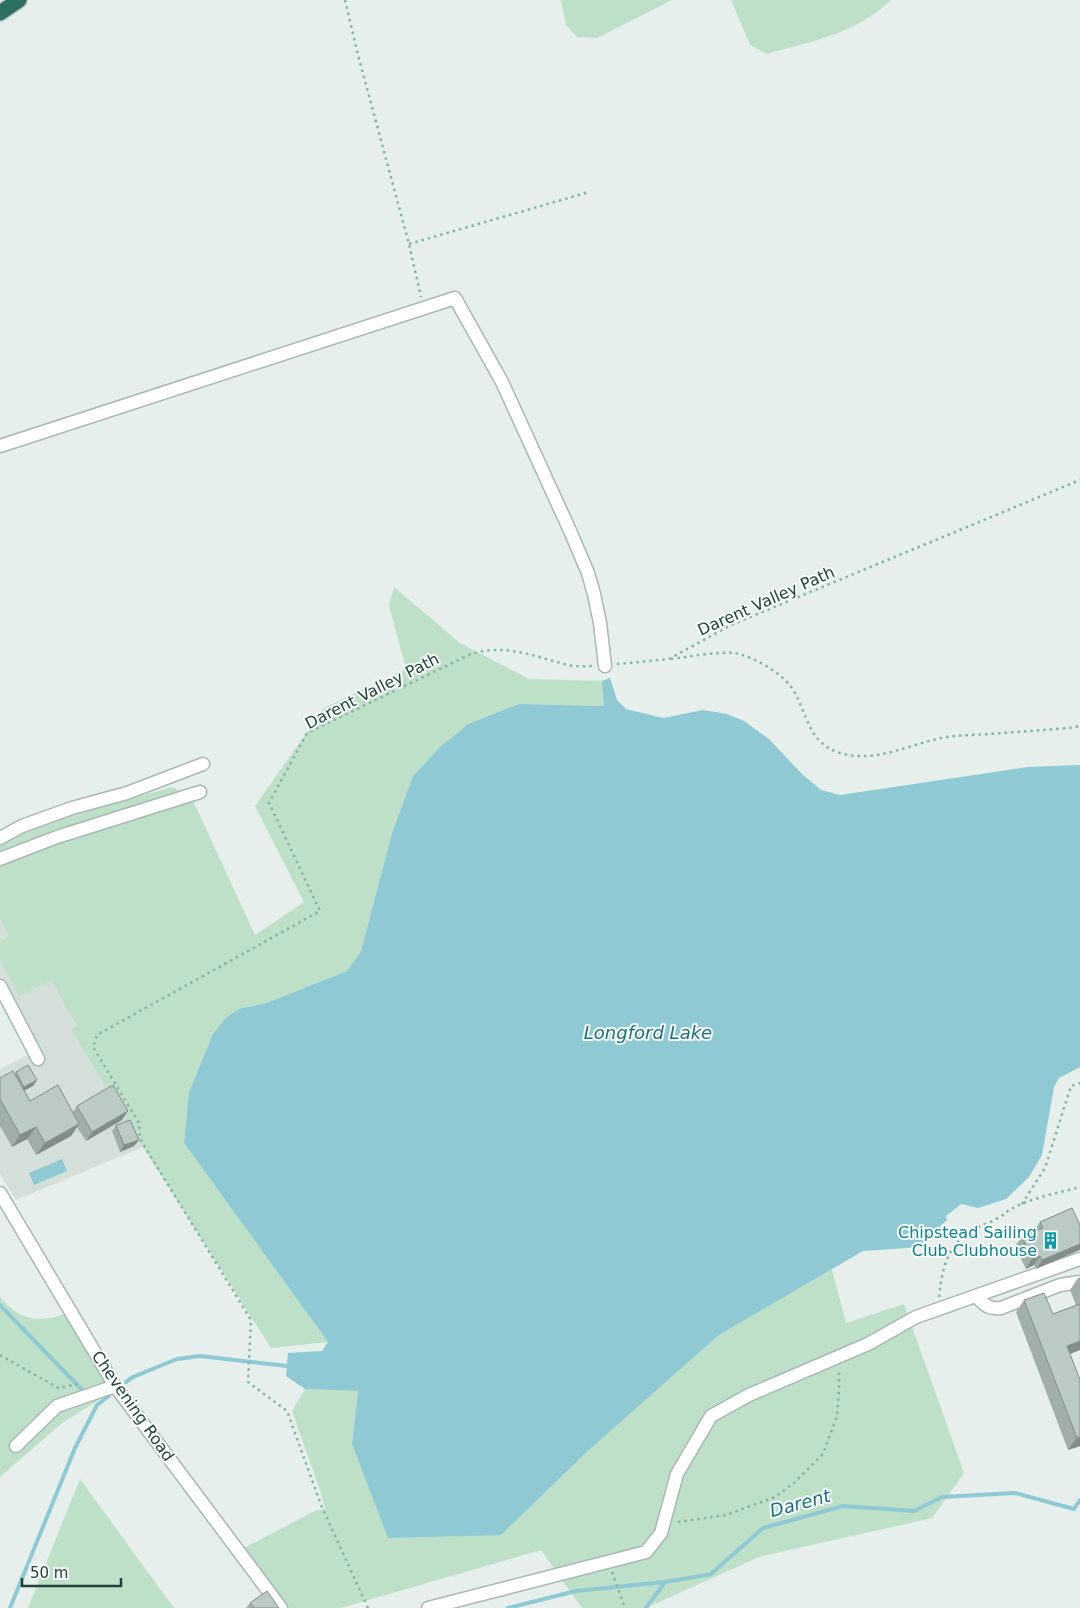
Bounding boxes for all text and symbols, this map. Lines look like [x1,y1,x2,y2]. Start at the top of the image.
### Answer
street label: Darent Valley Path [695,562,837,640]
street label: Darent Valley Path [302,649,442,733]
water label: Longford Lake [584,1022,712,1043]
place label: Chipstead Sailing Club Clubhouse [898,1223,1037,1260]
building icon: Chipstead Sailing Club Clubhouse [1041,1231,1061,1251]
street label: Chevening Road [88,1347,178,1465]
water label: Darent [767,1485,833,1521]
scale bar [22,1556,121,1588]
text: 50 m [30,1564,68,1582]

